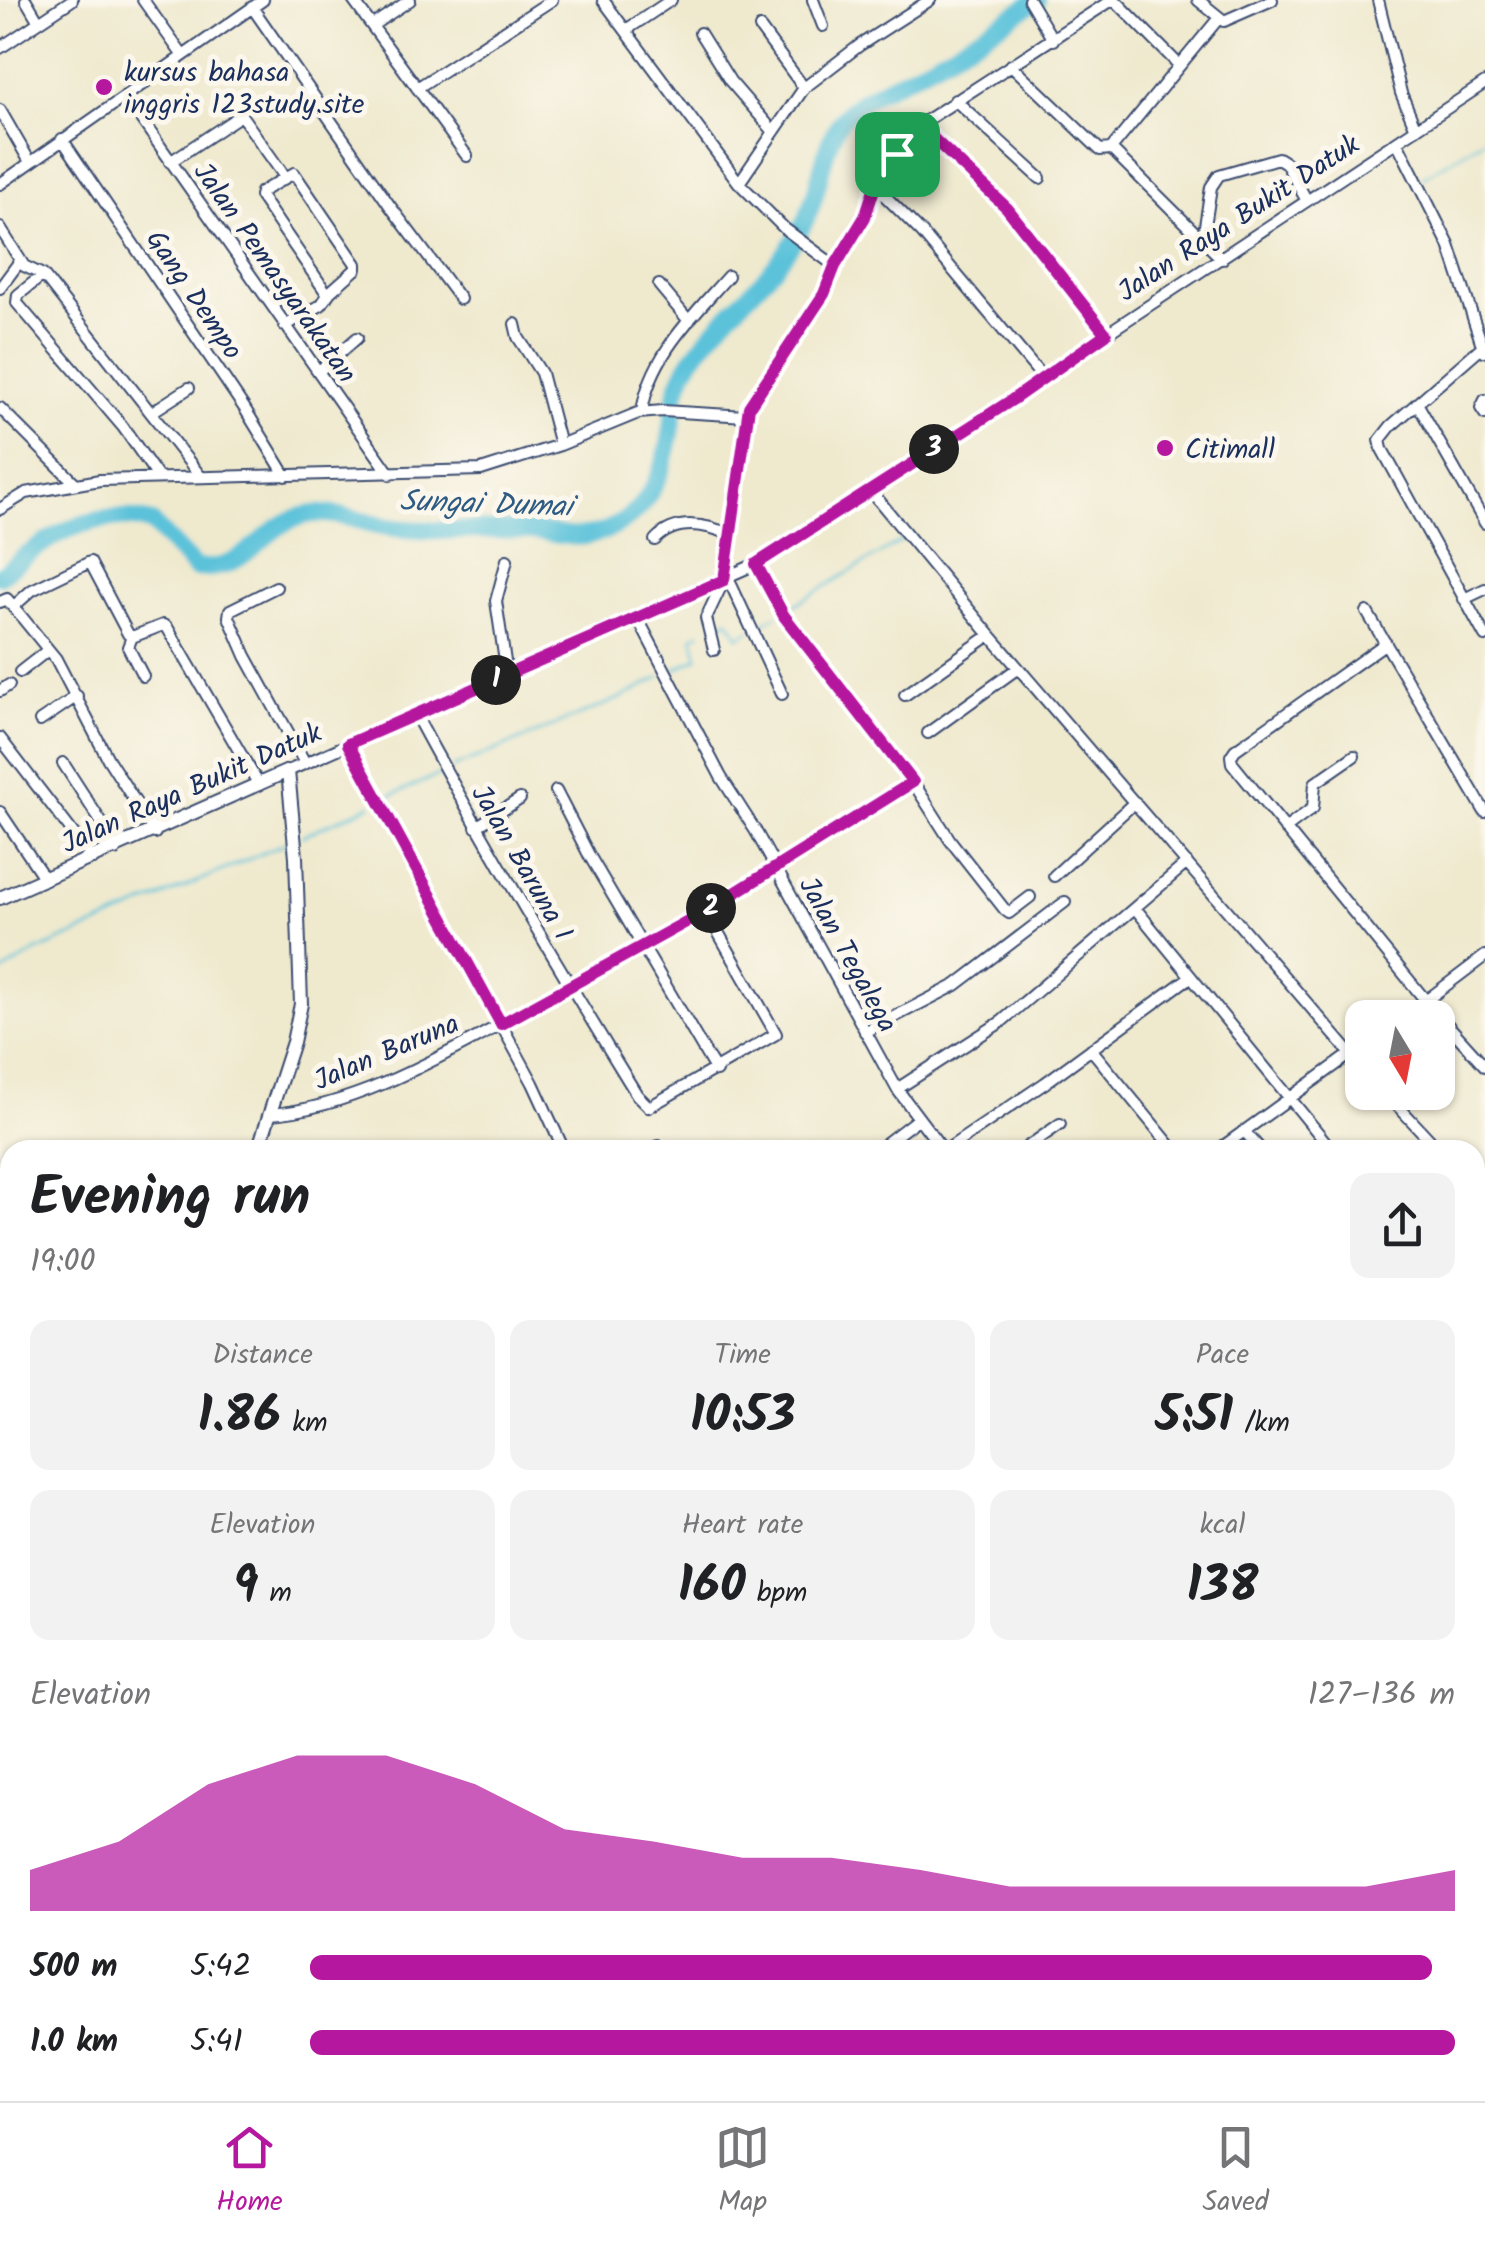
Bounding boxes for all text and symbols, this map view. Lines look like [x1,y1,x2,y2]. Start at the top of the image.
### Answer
place label: kursus bahasa inggris 123study.site [124,51,365,128]
marker: kursus bahasa inggris 123study.site [93,76,115,98]
pin [855,112,940,197]
street label: Jalan Raya Bukit Datuk [1109,123,1370,315]
icon: arrive [870,127,925,182]
street label: Jalan Pemasyarakatan [181,153,367,393]
street label: Gang Dempo [133,221,253,370]
pin: 3 [909,424,959,474]
text: 3 [926,426,942,471]
place label: Citimall [1185,428,1275,473]
marker: Citimall [1154,437,1176,459]
water label: Sungai Dumai [399,478,579,532]
pin: 1 [471,655,521,705]
text: 1 [492,657,500,702]
street label: Jalan Raya Bukit Datuk [54,711,330,867]
street label: Jalan Baruna I [458,777,584,950]
street label: Jalan Tegalega [785,869,908,1041]
pin: 2 [686,883,736,933]
text: 2 [703,885,719,930]
north arrow [1345,1000,1455,1110]
map controls [1345,1000,1455,1110]
street label: Jalan Baruna [307,1002,467,1104]
text: Evening run [30,1156,310,1243]
button: share [1350,1173,1455,1278]
text: 19:00 [30,1237,96,1288]
text: Distance [212,1333,313,1378]
text: Time [714,1333,771,1378]
text: Pace [1196,1333,1249,1378]
text: 1.86 [197,1378,281,1458]
text: 10:53 [690,1378,795,1458]
text: 5:51 [1155,1378,1233,1458]
text: km [281,1401,328,1446]
text: /km [1233,1401,1290,1446]
text: Elevation [210,1503,315,1548]
text: Heart rate [682,1503,803,1548]
text: kcal [1200,1503,1245,1548]
text: 9 [233,1548,258,1628]
text: 160 [678,1548,746,1628]
text: 138 [1187,1548,1258,1628]
text: m [258,1571,292,1616]
text: bpm [746,1571,807,1616]
text: Elevation [30,1670,151,1721]
text: 127–136 m [1308,1670,1455,1721]
text: 500 m [30,1942,118,1993]
text: 5:42 [190,1942,251,1993]
text: 1.0 km [30,2017,118,2068]
text: 5:41 [190,2017,243,2068]
tab: Home [216,2120,283,2225]
tab: Map [715,2120,770,2225]
tab: Saved [1202,2120,1269,2225]

